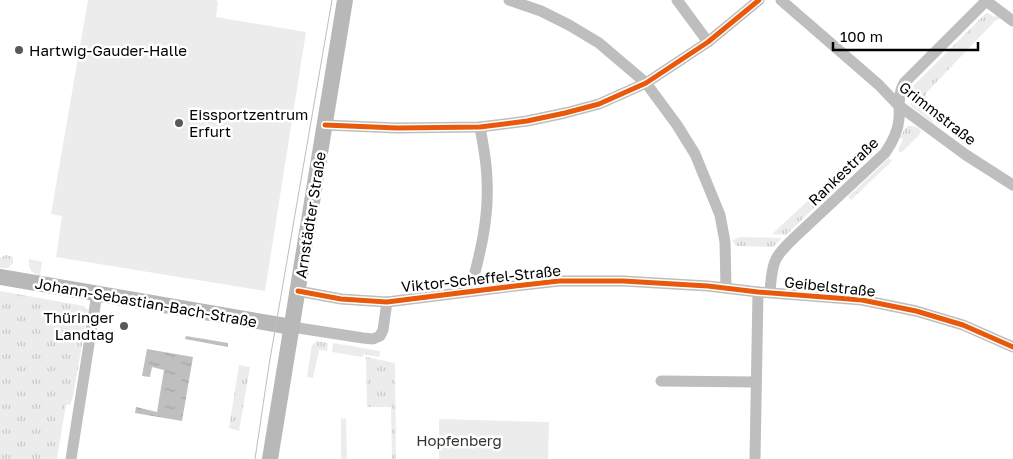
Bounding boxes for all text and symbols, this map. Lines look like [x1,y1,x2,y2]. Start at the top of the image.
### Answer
scale bar [833,20,978,52]
text: 100 m [840,27,883,45]
place label: Hartwig-Gauder-Halle [29,41,187,59]
marker: Hartwig-Gauder-Halle [13,44,25,56]
street label: Grimmstraße [896,77,980,149]
place label: Eissportzentrum Erfurt [189,105,308,140]
marker: Eissportzentrum Erfurt [173,117,185,129]
street label: Rankestraße [804,133,882,209]
street label: Arnstädter Straße [291,150,329,280]
street label: Viktor-Scheffel-Straße [400,261,562,295]
street label: Geibelstraße [784,272,877,300]
street label: Johann-Sebastian-Bach-Straße [34,274,259,330]
place label: Thüringer Landtag [44,308,114,343]
marker: Thüringer Landtag [118,320,130,332]
park label: Hopfenberg [416,431,502,449]

